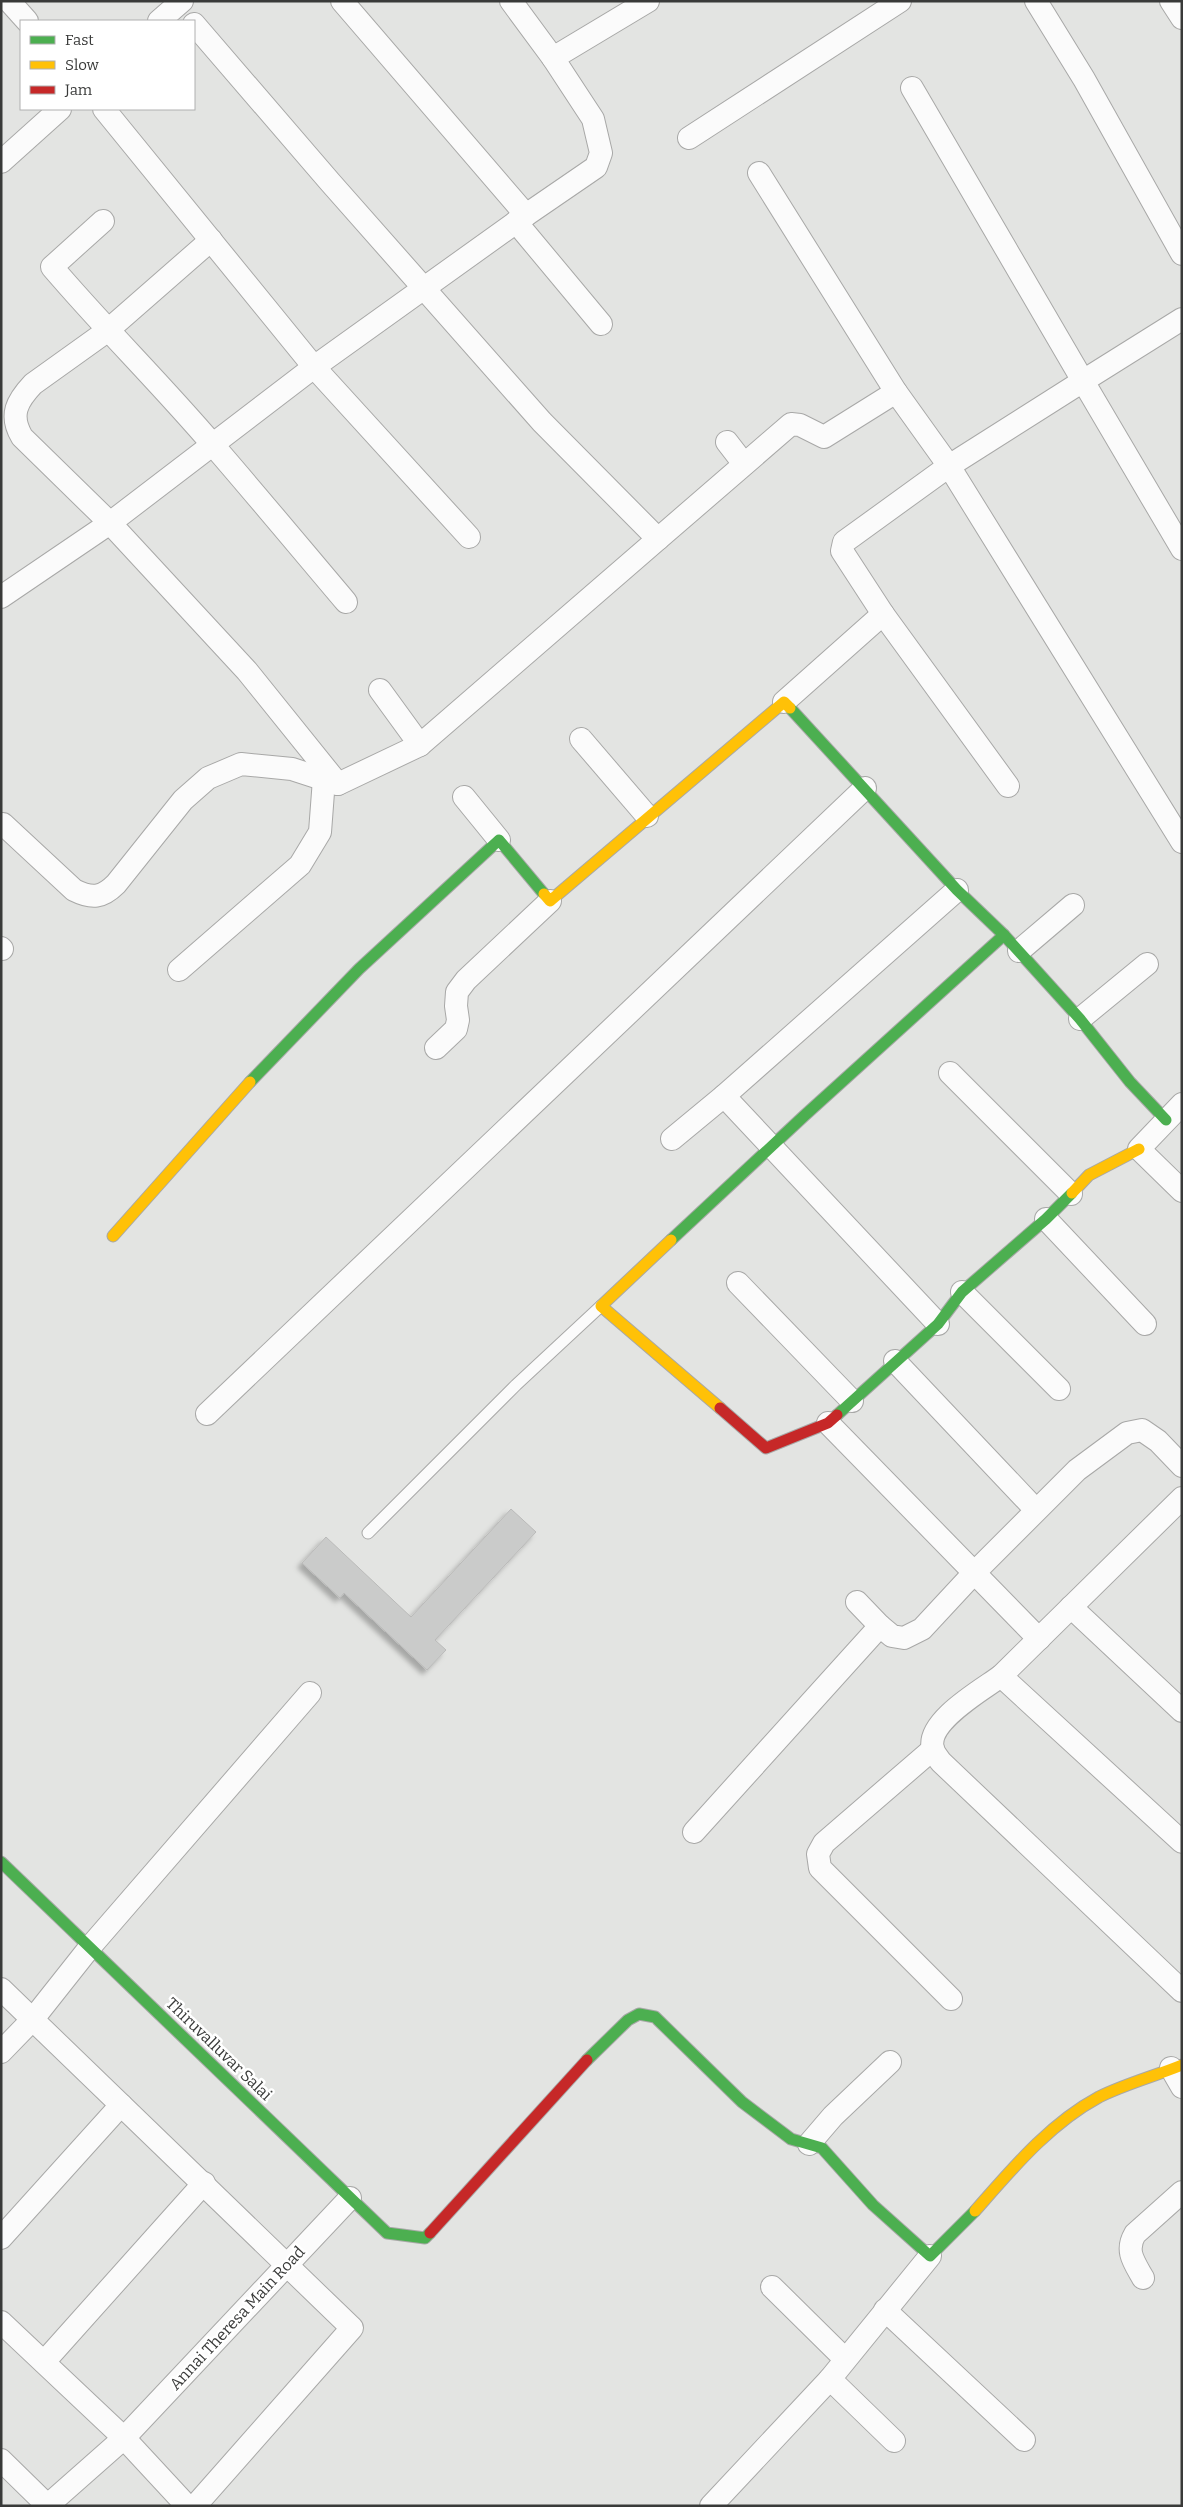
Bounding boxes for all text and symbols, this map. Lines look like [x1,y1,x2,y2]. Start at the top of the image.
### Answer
legend [20,20,195,110]
text: Fast [65,31,94,49]
text: Slow [65,56,100,74]
text: Jam [64,81,93,99]
street label: Thiruvalluvar Salai [162,1994,276,2104]
street label: Annai Theresa Main Road [165,2242,309,2394]

